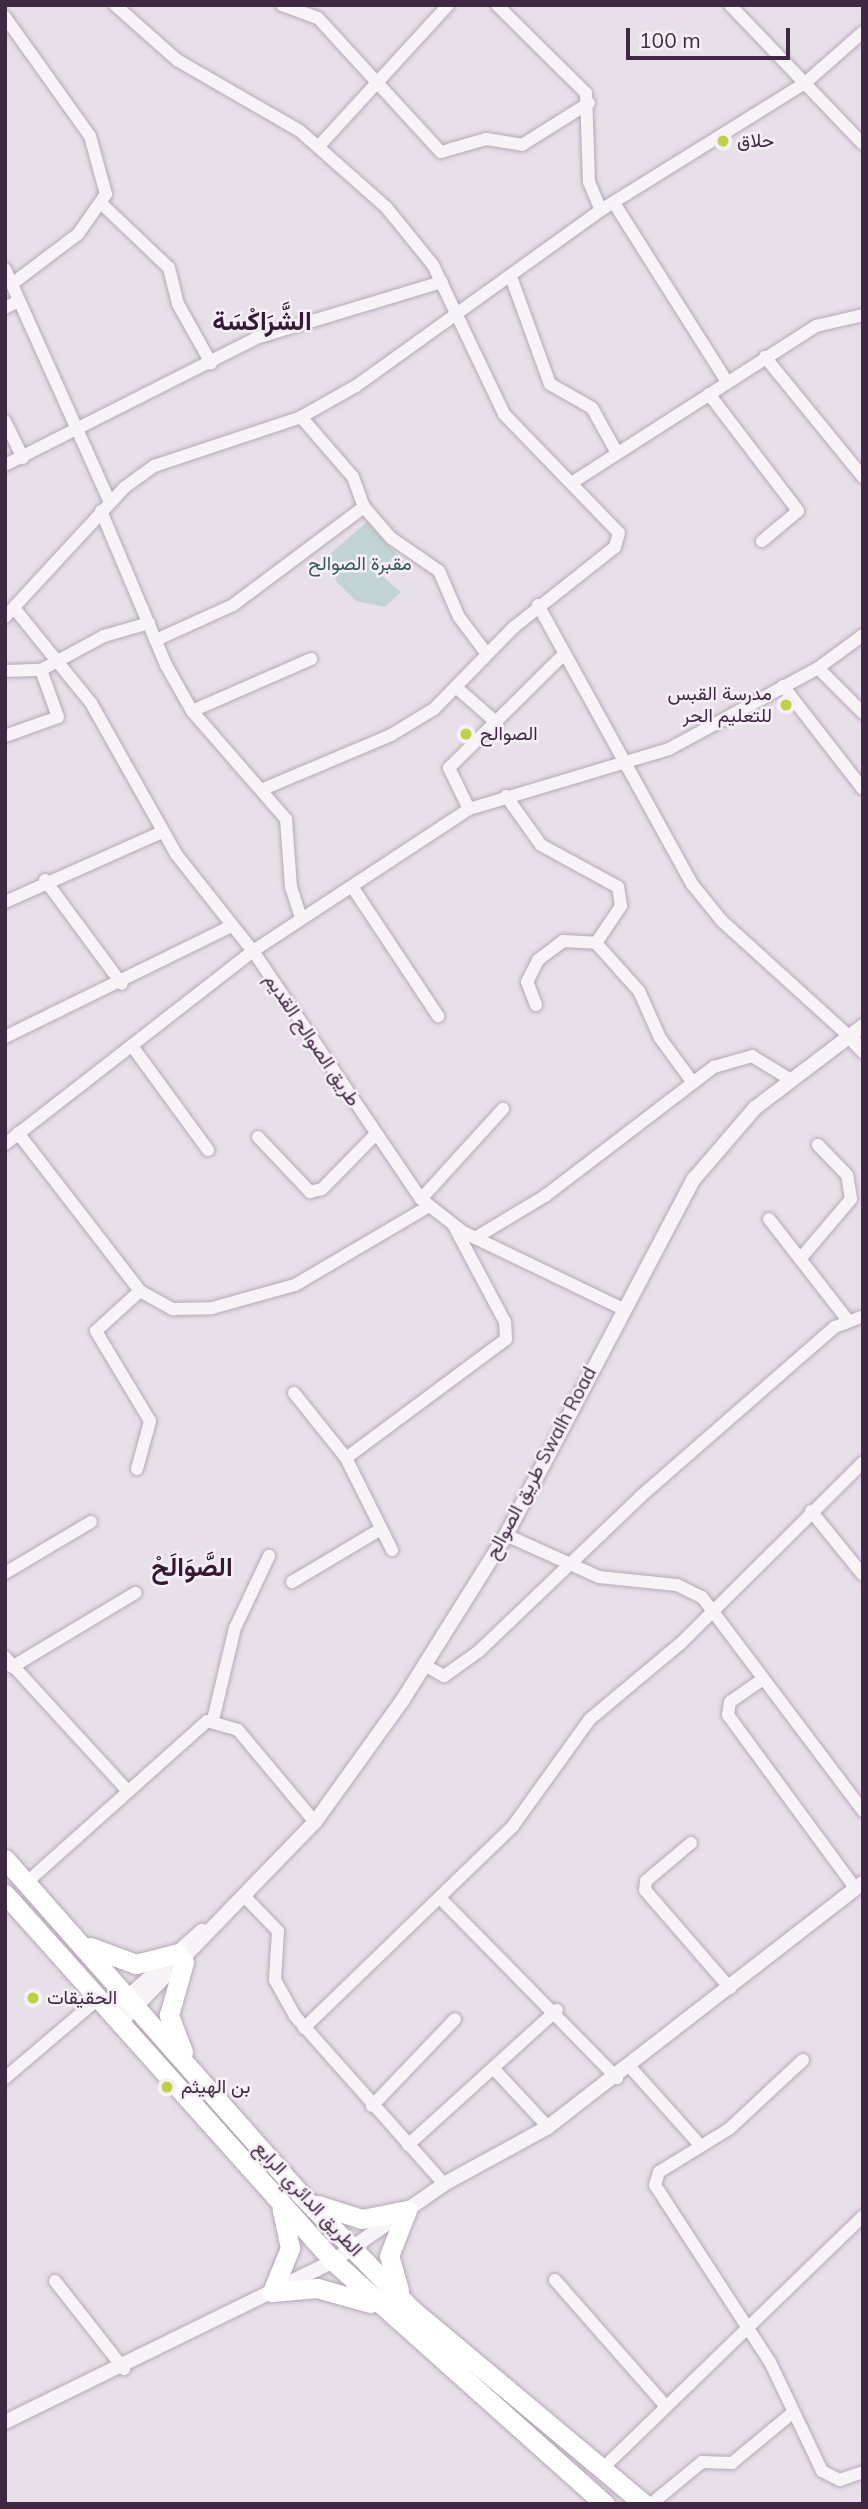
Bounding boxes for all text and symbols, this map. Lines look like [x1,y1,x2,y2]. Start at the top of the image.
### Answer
scale bar [630,14,794,58]
text: 100 m [639,27,701,53]
place label: حلاق [737,130,774,152]
marker: حلاق [715,133,731,149]
district label: الشَّرَاكْسَة [212,305,312,337]
park label: مقبرة الصوالح [308,553,412,575]
place label: مدرسة القبس للتعليم الحر [668,683,772,727]
marker: مدرسة القبس للتعليم الحر [778,697,794,713]
place label: الصوالح [480,723,538,745]
marker: الصوالح [458,726,474,742]
street label: طريق الصوالح القديم [259,969,365,1111]
street label: طريق الصوالح Swalh Road [481,1363,601,1563]
district label: الصَّوَالَحْ [151,1551,233,1583]
place label: الحقيقات [47,1987,117,2009]
marker: الحقيقات [25,1990,41,2006]
place label: بن الهيثم [181,2076,250,2098]
marker: بن الهيثم [159,2079,175,2095]
street label: الطريق الدائري الرابع [249,2137,367,2261]

